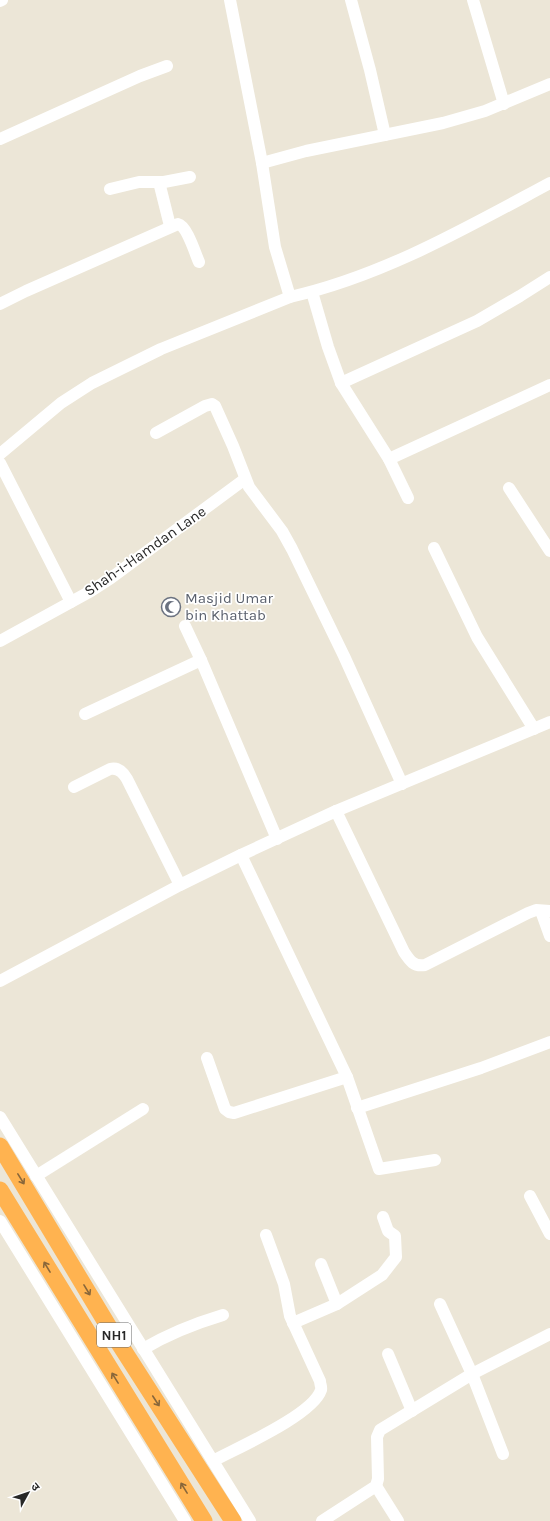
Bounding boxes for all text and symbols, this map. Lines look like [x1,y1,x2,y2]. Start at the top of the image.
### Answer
street label: Shah-i-Hamdan Lane [81,502,209,600]
place label: Masjid Umar bin Khattab [185,589,274,624]
mosque icon: Masjid Umar bin Khattab [160,596,182,618]
one-way arrow [17,1173,25,1185]
one-way arrow [43,1262,51,1273]
one-way arrow [84,1284,92,1296]
road number: NH1 [97,1323,131,1347]
one-way arrow [111,1373,119,1384]
one-way arrow [152,1395,160,1407]
north arrow [8,1473,48,1513]
text: उ [28,1480,43,1494]
one-way arrow [179,1482,187,1494]

